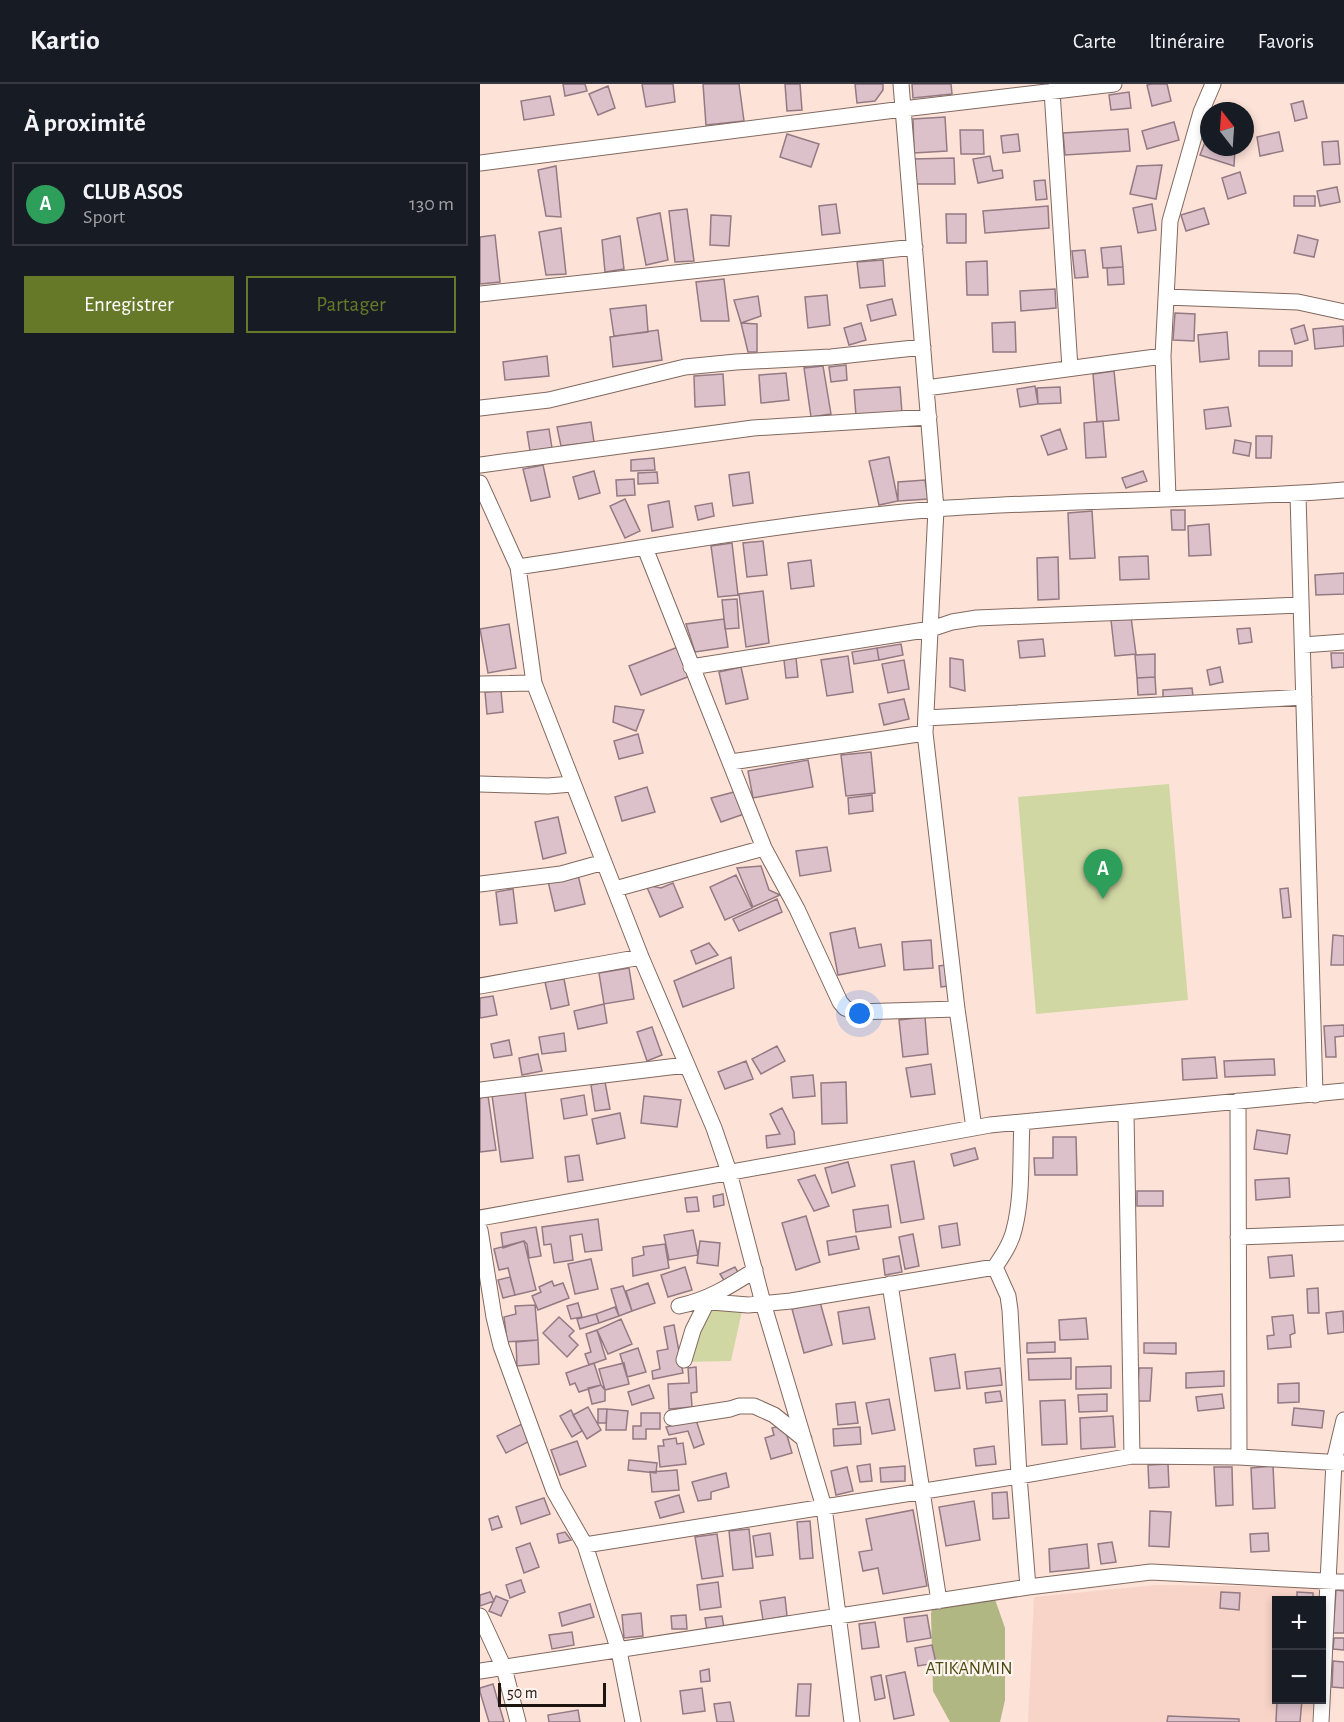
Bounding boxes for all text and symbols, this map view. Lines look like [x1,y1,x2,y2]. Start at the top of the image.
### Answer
text: Kartio [30,27,100,55]
text: Carte [1073,31,1116,52]
text: Itinéraire [1149,31,1225,52]
text: Favoris [1258,31,1314,52]
north arrow [1200,102,1254,156]
text: À proximité [24,110,146,136]
text: CLUB ASOS [83,181,183,203]
text: A [40,194,52,214]
text: 130 m [409,194,454,214]
text: Sport [83,207,125,227]
button: Enregistrer [24,276,234,333]
button: Partager [246,276,456,333]
pin: A [1084,850,1122,899]
your location [845,999,874,1028]
map controls [1272,1596,1326,1704]
button: + [1272,1596,1326,1650]
button: − [1272,1650,1326,1704]
park label: ATIKANMIN [926,1660,1012,1678]
scale bar [498,1680,606,1708]
text: 50 m [507,1685,538,1701]

